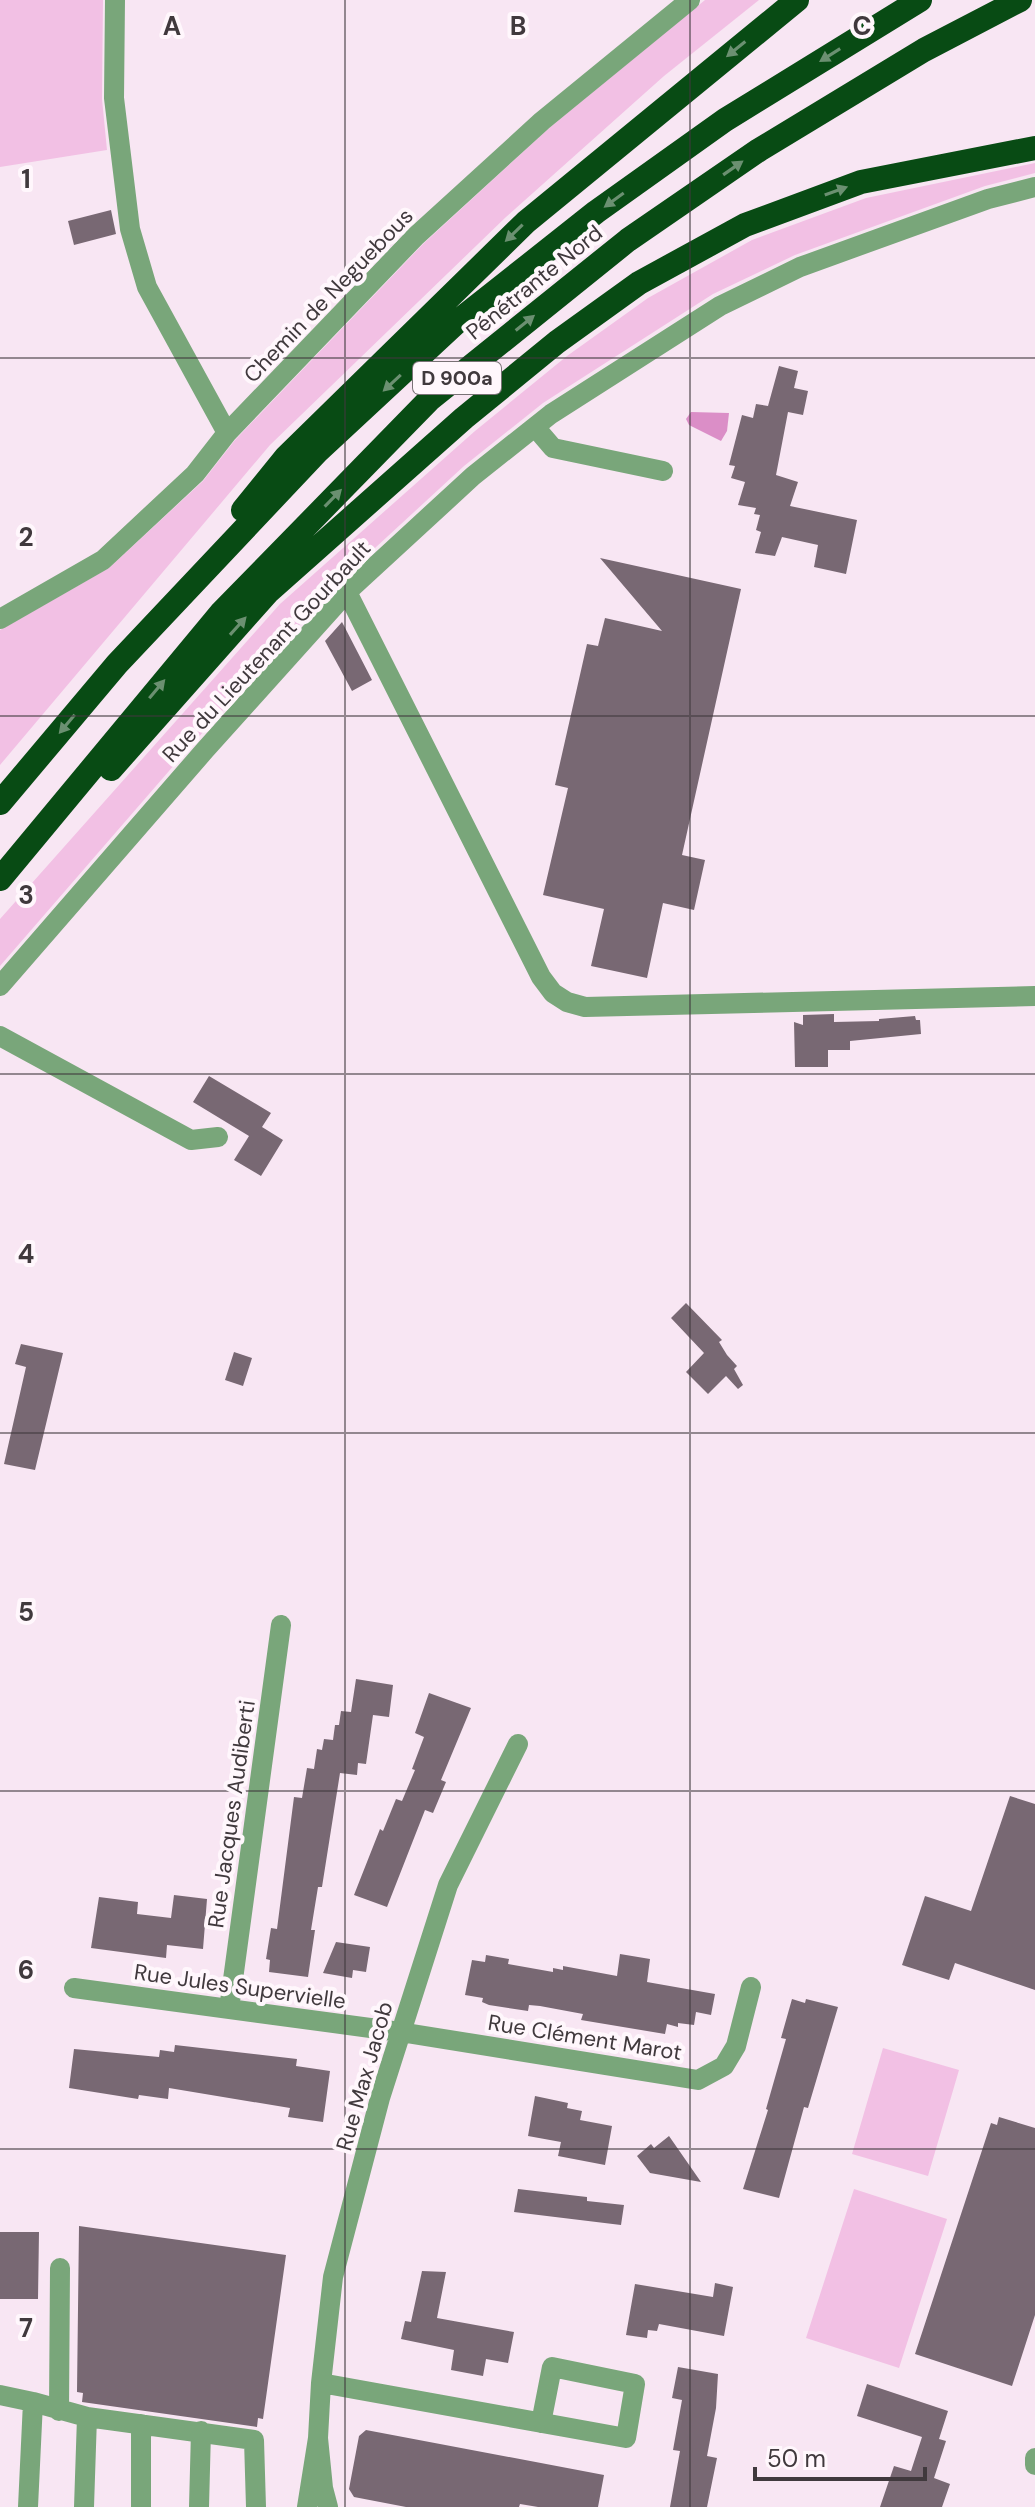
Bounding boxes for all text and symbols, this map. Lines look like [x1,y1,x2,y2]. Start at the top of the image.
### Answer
text: A [163,9,181,43]
text: B [510,9,526,43]
text: C [852,9,872,43]
one-way arrow [726,40,746,57]
one-way arrow [819,48,841,62]
one-way arrow [723,161,744,176]
text: 1 [21,162,31,196]
one-way arrow [824,184,848,197]
one-way arrow [604,191,624,207]
street label: Chemin de Neguebous [237,202,419,389]
street label: Pénétrante Nord [460,219,608,346]
one-way arrow [505,224,524,242]
one-way arrow [515,316,535,332]
road number: D 900a [413,362,501,394]
one-way arrow [383,373,402,391]
one-way arrow [323,489,342,508]
text: 2 [18,520,34,554]
street label: Rue du Lieutenant Gourbault [156,534,377,768]
one-way arrow [229,616,246,636]
one-way arrow [148,680,165,700]
one-way arrow [59,714,76,734]
text: 3 [18,878,34,912]
text: 4 [18,1237,34,1271]
text: 5 [18,1595,34,1629]
street label: Rue Jacques Audiberti [201,1698,262,1930]
text: 6 [18,1953,34,1987]
street label: Rue Jules Supervielle [132,1957,348,2016]
street label: Rue Max Jacob [329,1998,400,2154]
street label: Rue Clément Marot [486,2008,684,2067]
text: 7 [19,2311,33,2345]
scale bar [755,2431,925,2481]
text: 50 m [767,2443,826,2474]

